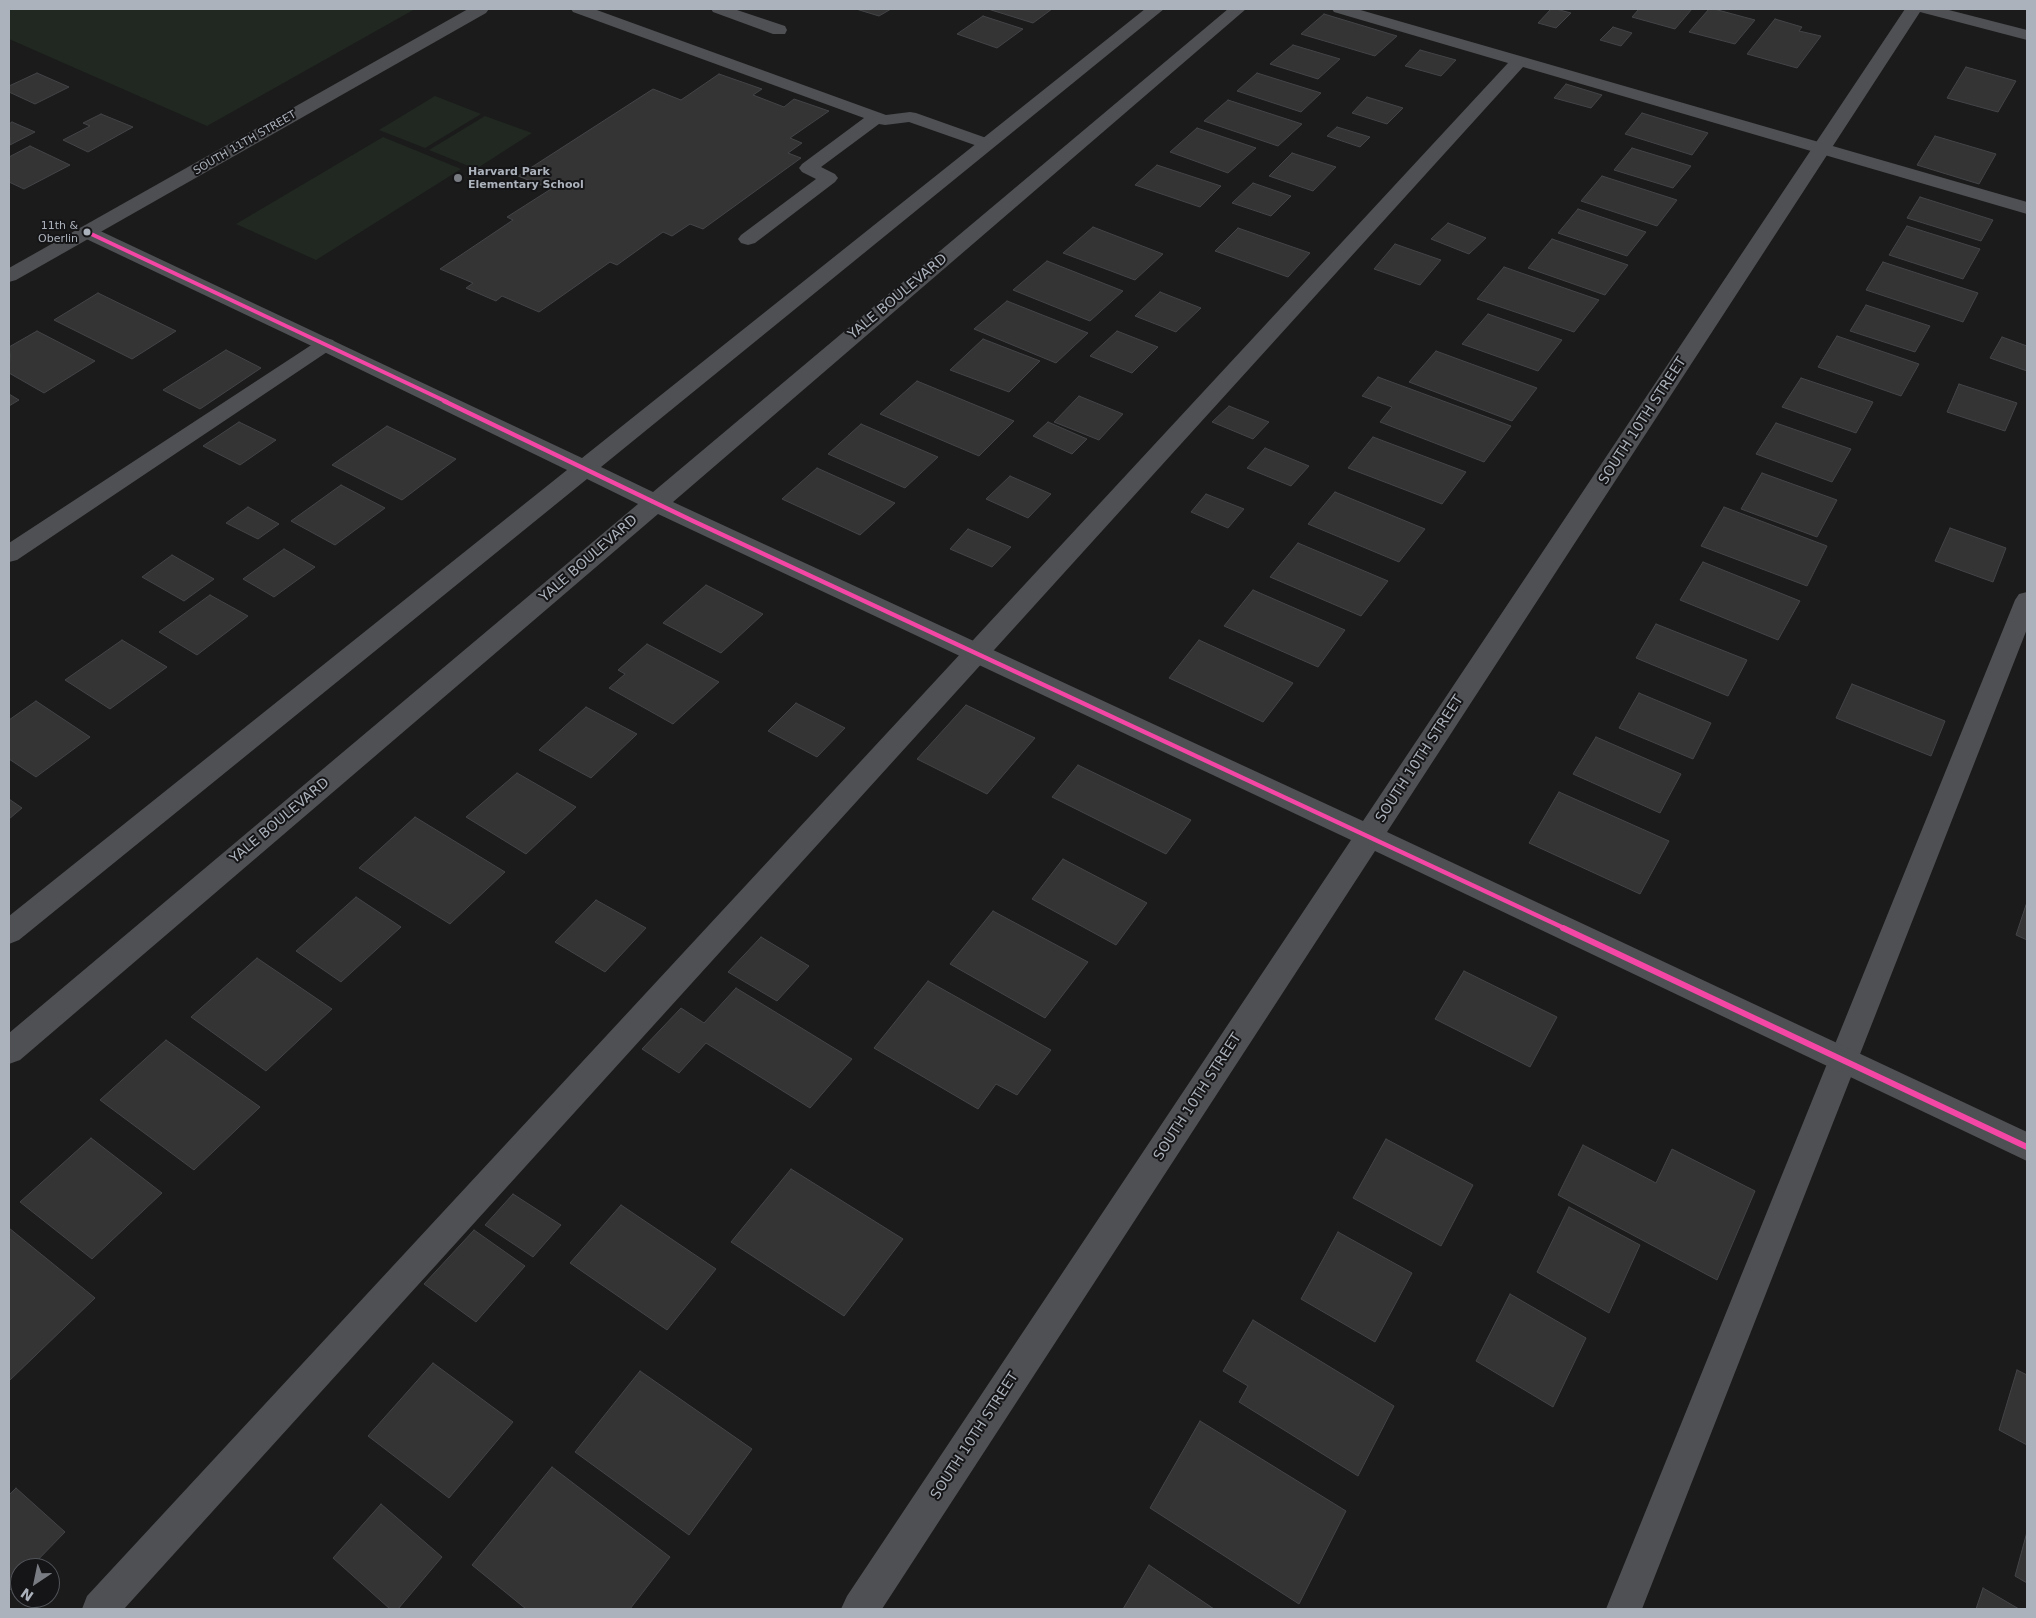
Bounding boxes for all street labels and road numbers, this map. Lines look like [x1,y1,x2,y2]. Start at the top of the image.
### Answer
street label: SOUTH 11TH STREET [191,108,299,178]
street label: YALE BOULEVARD [845,251,951,343]
street label: SOUTH 10TH STREET [1596,354,1690,488]
street label: YALE BOULEVARD [537,512,641,606]
street label: SOUTH 10TH STREET [1373,692,1467,826]
street label: YALE BOULEVARD [227,775,333,867]
street label: SOUTH 10TH STREET [1151,1030,1245,1164]
street label: SOUTH 10TH STREET [928,1369,1022,1503]

